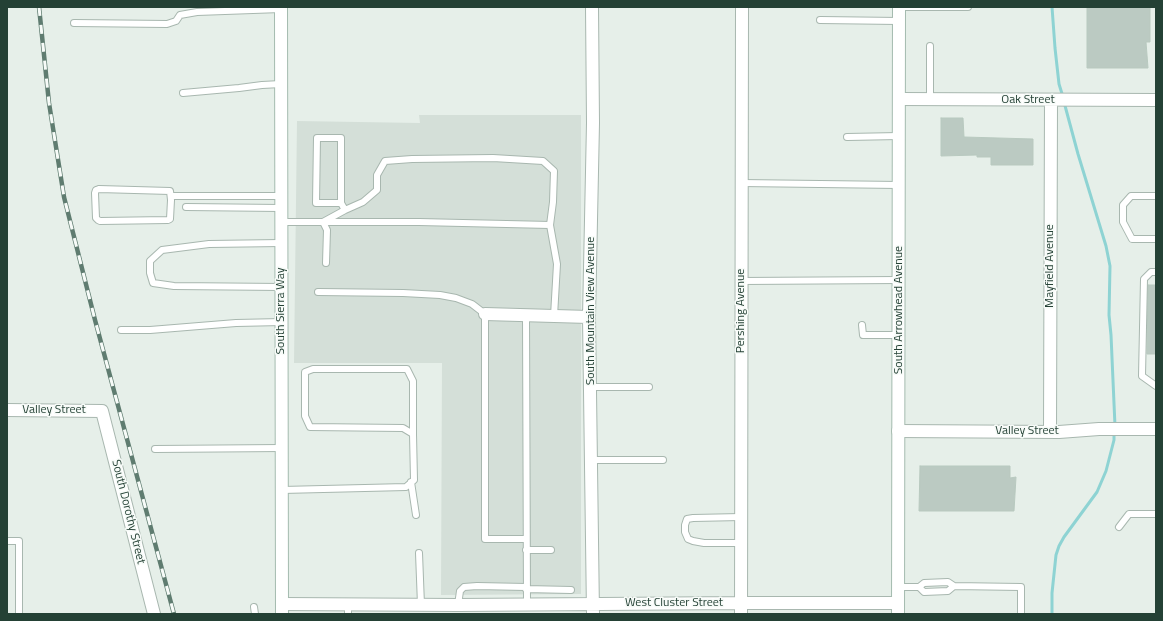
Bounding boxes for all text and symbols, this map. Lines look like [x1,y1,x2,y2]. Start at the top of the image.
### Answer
street label: Oak Street [1001,93,1055,107]
street label: Mayfield Avenue [1043,224,1057,308]
street label: South Mountain View Avenue [584,237,598,385]
street label: South Arrowhead Avenue [892,246,906,374]
street label: South Sierra Way [274,268,288,354]
street label: Pershing Avenue [734,269,748,353]
street label: Valley Street [22,403,86,417]
street label: Valley Street [995,424,1059,438]
street label: South Dorothy Street [108,458,148,566]
street label: West Cluster Street [625,596,723,610]

